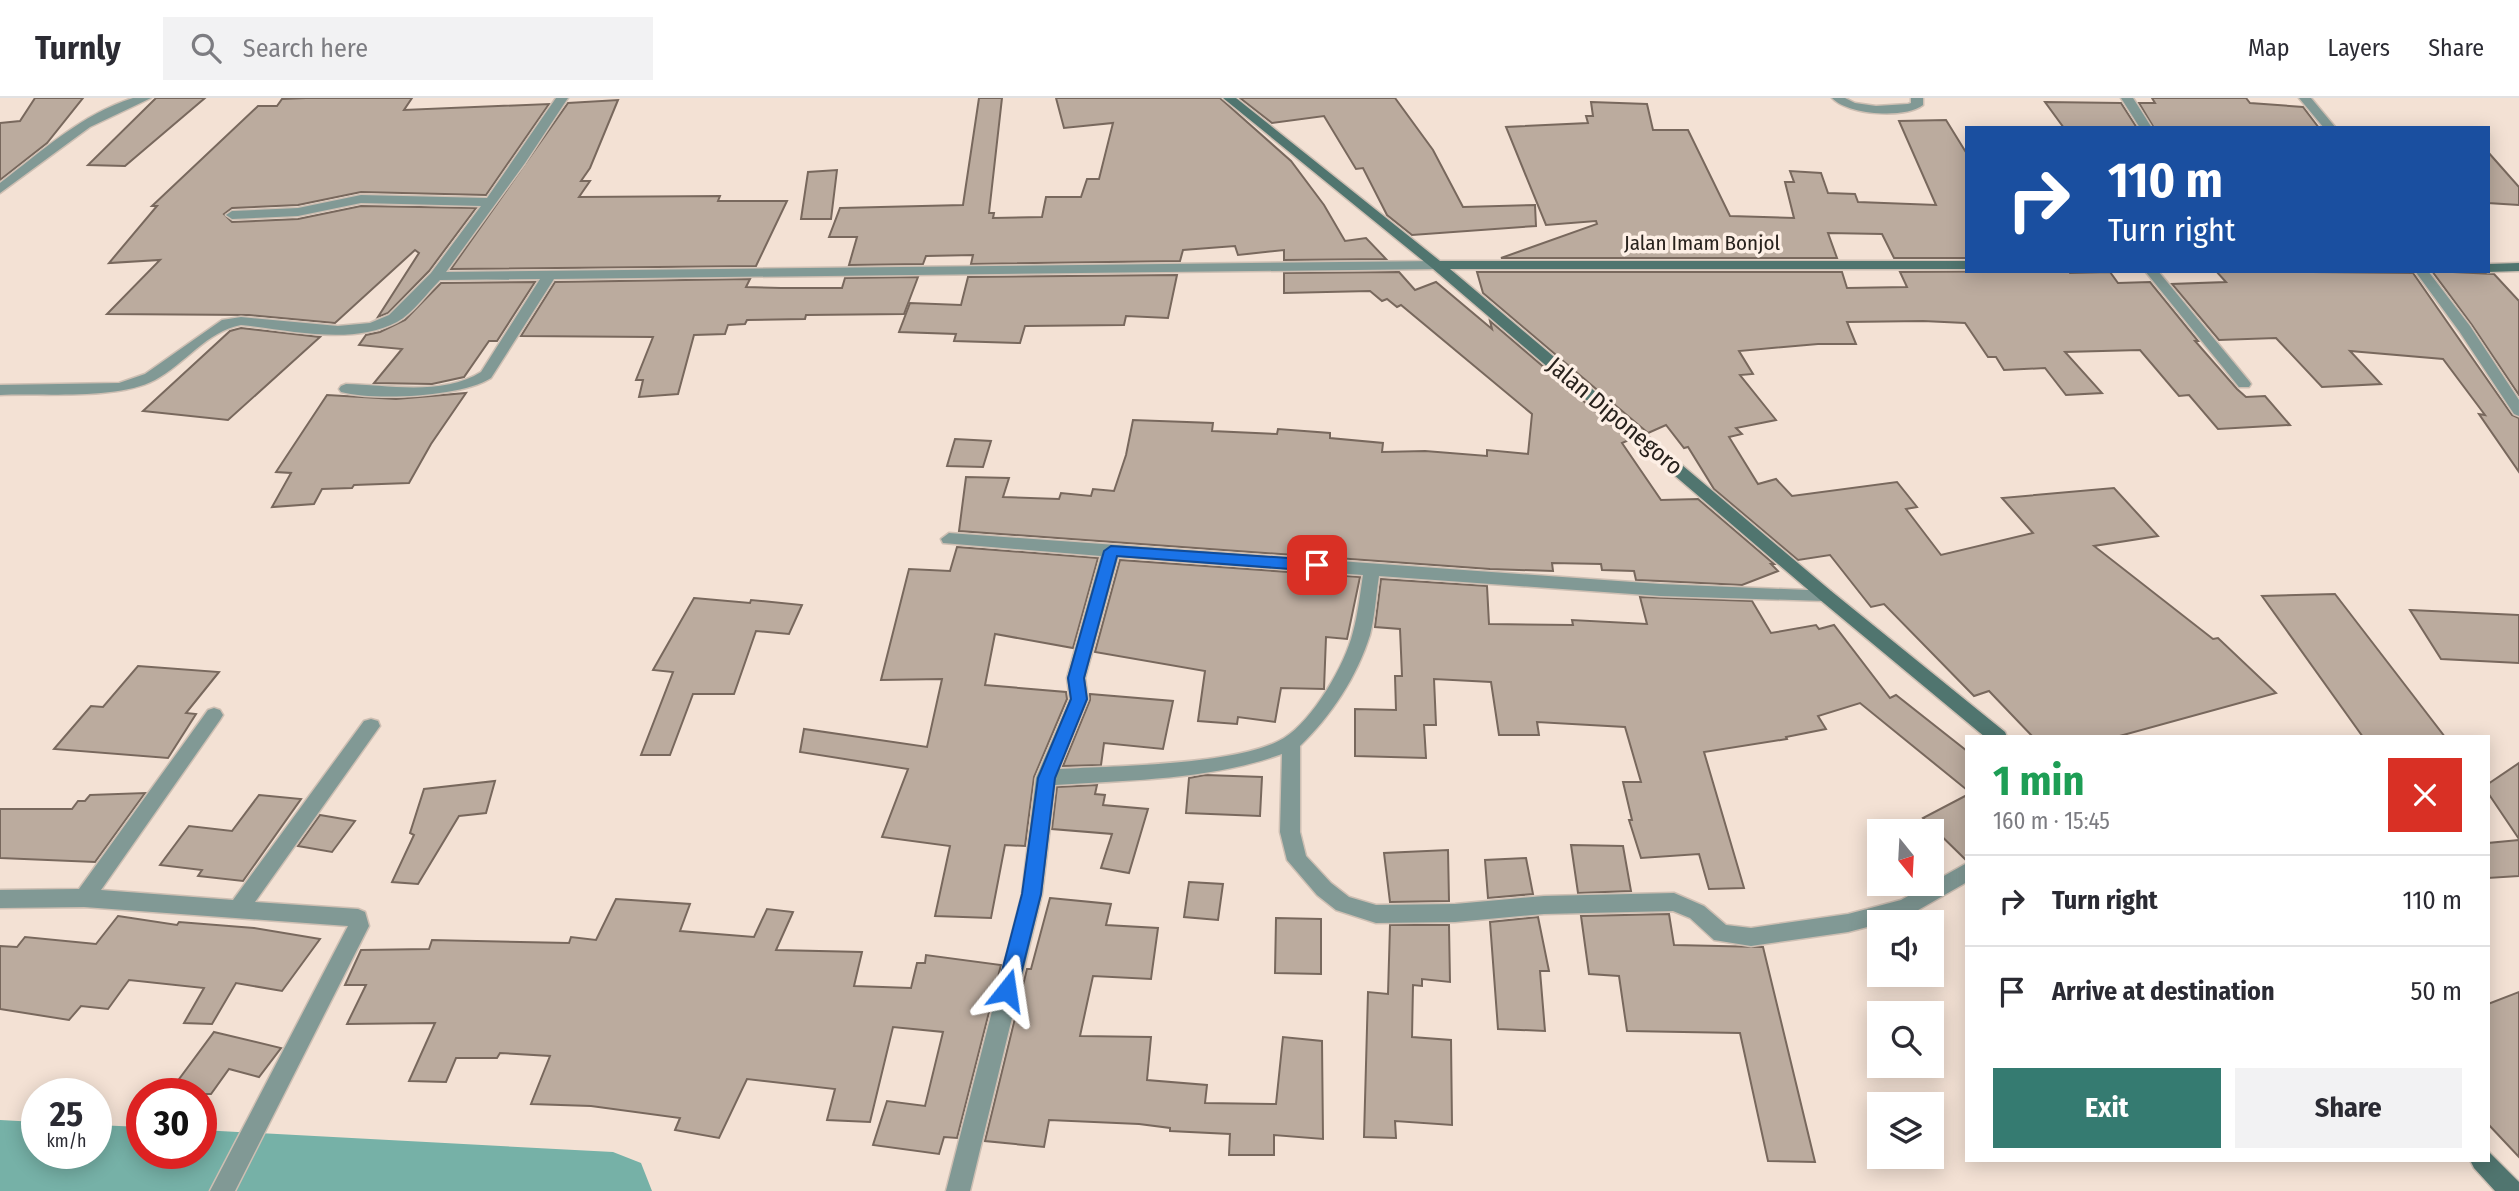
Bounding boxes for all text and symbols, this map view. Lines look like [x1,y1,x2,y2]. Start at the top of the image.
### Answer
search box [163,17,653,80]
text: Turnly [35,28,121,68]
icon: search [187,29,225,67]
text: Search here [243,33,368,64]
text: Map [2248,34,2290,62]
text: Layers [2328,34,2390,62]
text: Share [2428,34,2484,62]
text: 110 m [2108,151,2223,210]
icon: right [1993,154,2084,245]
text: Turn right [2108,211,2235,249]
street label: Jalan Imam Bonjol [1624,230,1780,256]
street label: Jalan Diponegoro [1542,351,1688,481]
pin [1287,535,1347,595]
icon: arrive [1298,546,1336,584]
text: 1 min [1993,756,2084,806]
button: close [2388,758,2462,832]
text: 160 m · 15:45 [1993,807,2110,835]
north arrow [1867,819,1944,896]
map controls [1867,819,1944,1169]
icon: right [1993,882,2031,920]
text: Turn right [2052,885,2158,916]
text: 110 m [2402,885,2462,916]
button: sound [1867,910,1944,987]
position arrow [970,953,1044,1027]
icon: arrive [1993,973,2031,1011]
text: Arrive at destination [2052,976,2275,1007]
text: 50 m [2410,976,2462,1007]
button: search [1867,1001,1944,1078]
button: Exit [1993,1068,2221,1148]
button: Share [2235,1068,2462,1148]
speed limit sign: 30 [126,1078,217,1169]
button: layers [1867,1092,1944,1169]
text: 25 [50,1093,83,1135]
text: km/h [46,1130,87,1152]

